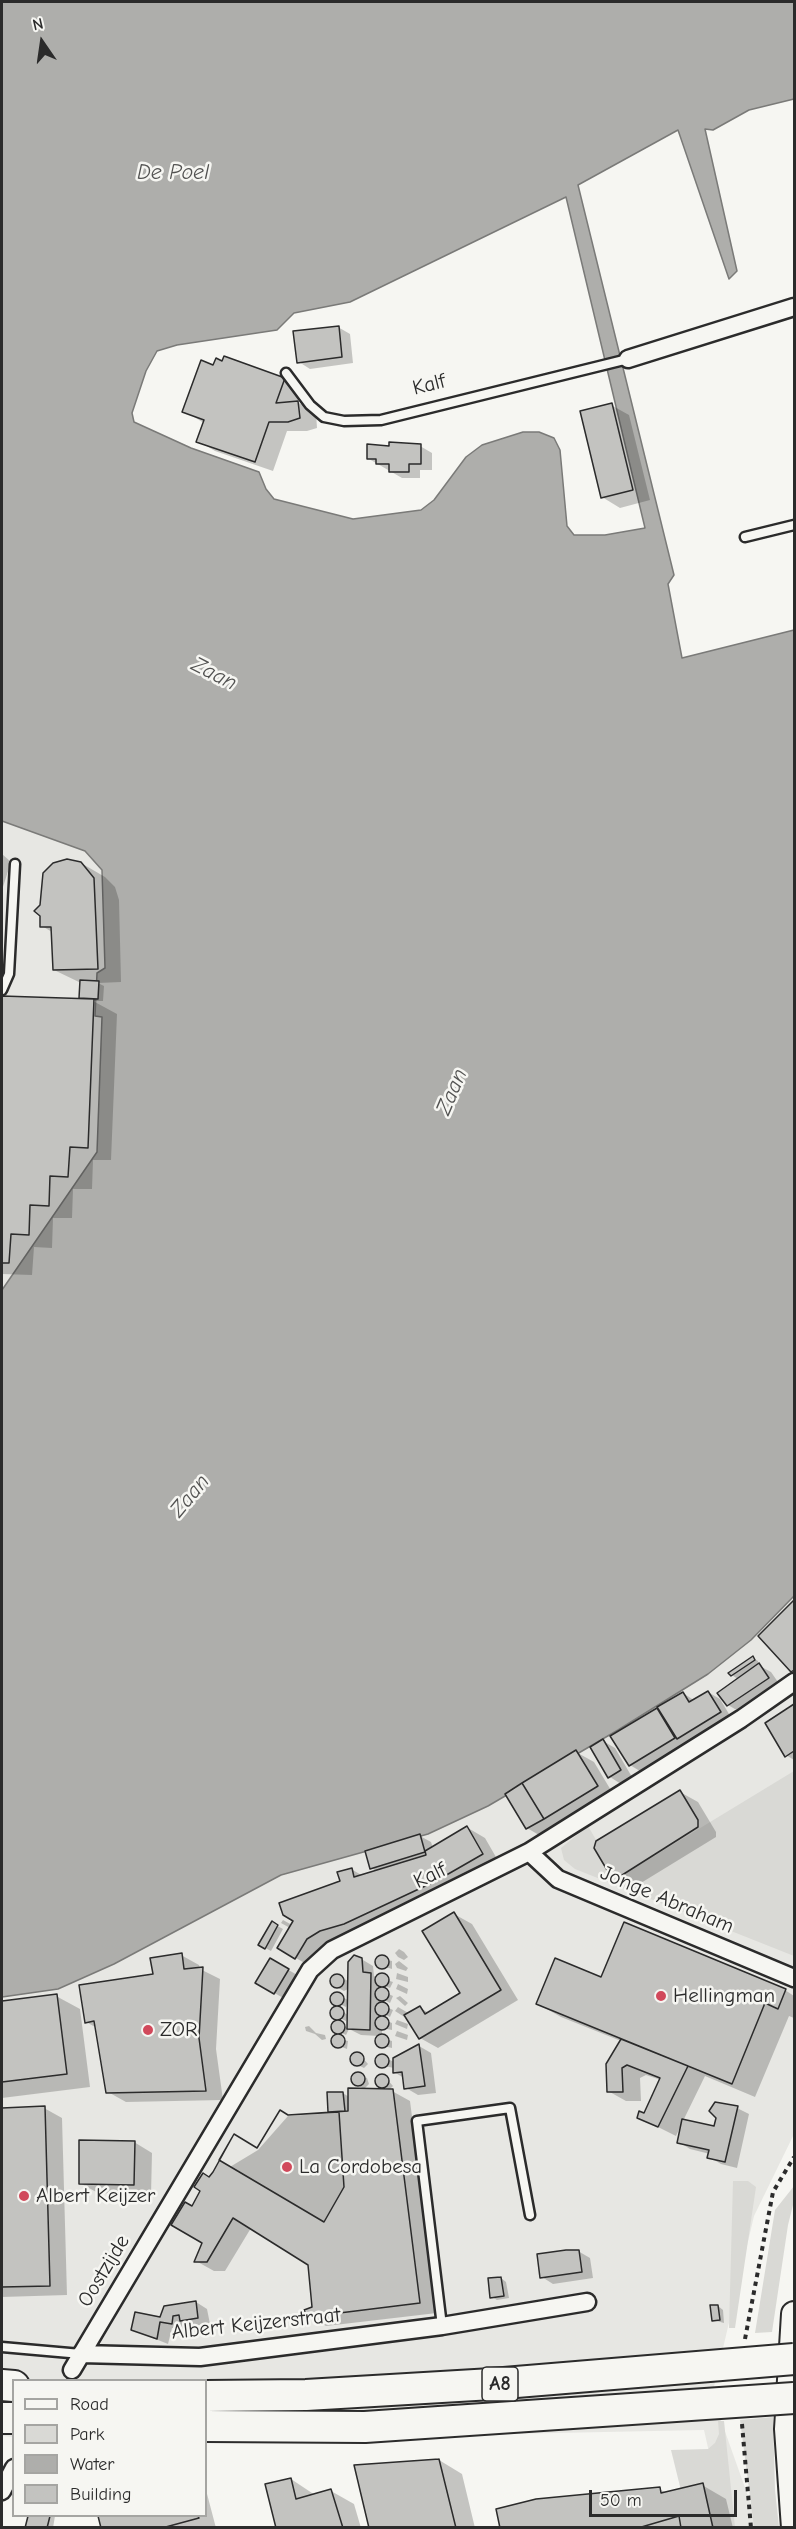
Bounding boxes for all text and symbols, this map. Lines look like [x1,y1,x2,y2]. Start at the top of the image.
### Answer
north arrow [12,12,72,72]
text: N [31,15,45,34]
water label: De Poel [137,160,209,186]
street label: Kalf [410,369,448,401]
water label: Zaan [187,651,241,697]
water label: Zaan [431,1065,473,1119]
water label: Zaan [165,1469,215,1523]
street label: Kalf [410,1857,450,1895]
street label: Jonge Abraham [596,1861,738,1939]
place label: Hellingman [673,1983,775,2009]
marker: Hellingman [654,1989,668,2003]
place label: ZOR [160,2017,198,2043]
marker: ZOR [141,2023,155,2037]
place label: La Cordobesa [299,2154,422,2180]
marker: La Cordobesa [280,2160,294,2174]
place label: Albert Keijzer [36,2183,155,2209]
marker: Albert Keijzer [17,2189,31,2203]
street label: Oostzijde [73,2230,135,2312]
street label: Albert Keijzerstraat [170,2303,342,2345]
road number: A8 [482,2367,518,2401]
legend [12,2379,207,2517]
text: Road [70,2394,109,2415]
text: Park [70,2424,104,2445]
text: Water [70,2454,114,2475]
scale bar [592,2478,740,2516]
text: Building [70,2484,132,2505]
text: 50 m [600,2490,642,2511]

